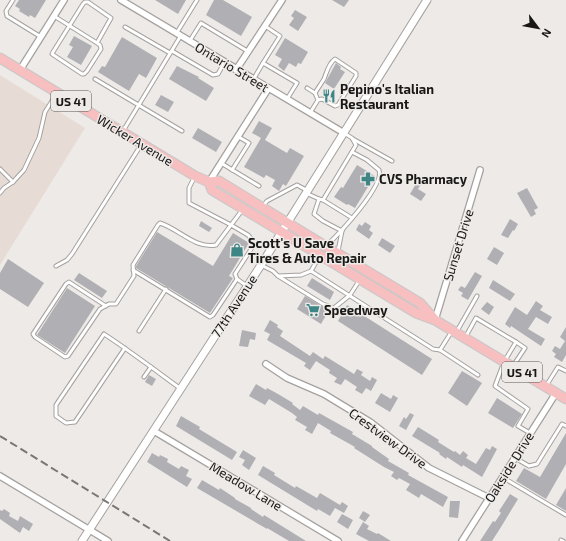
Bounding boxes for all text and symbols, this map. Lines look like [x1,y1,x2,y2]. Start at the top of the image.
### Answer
north arrow [518,8,558,48]
text: N [539,27,555,40]
street label: Ontario Street [192,39,272,95]
place label: Pepino's Italian Restaurant [340,81,434,112]
restaurant icon: Pepino's Italian Restaurant [321,88,337,104]
road number: US 41 [51,91,91,111]
street label: Wicker Avenue [94,111,176,169]
pharmacy icon: CVS Pharmacy [360,171,376,187]
place label: CVS Pharmacy [379,171,468,187]
street label: Sunset Drive [439,207,477,283]
place label: Scott's U Save Tires & Auto Repair [248,235,367,266]
shop icon: Scott's U Save Tires & Auto Repair [229,242,245,258]
street label: 77th Avenue [208,271,260,341]
supermarket icon: Speedway [305,302,321,318]
place label: Speedway [324,302,388,318]
road number: US 41 [502,362,542,382]
street label: Crestview Drive [346,404,430,472]
street label: Oakside Drive [481,429,537,505]
street label: Meadow Lane [207,458,285,514]

